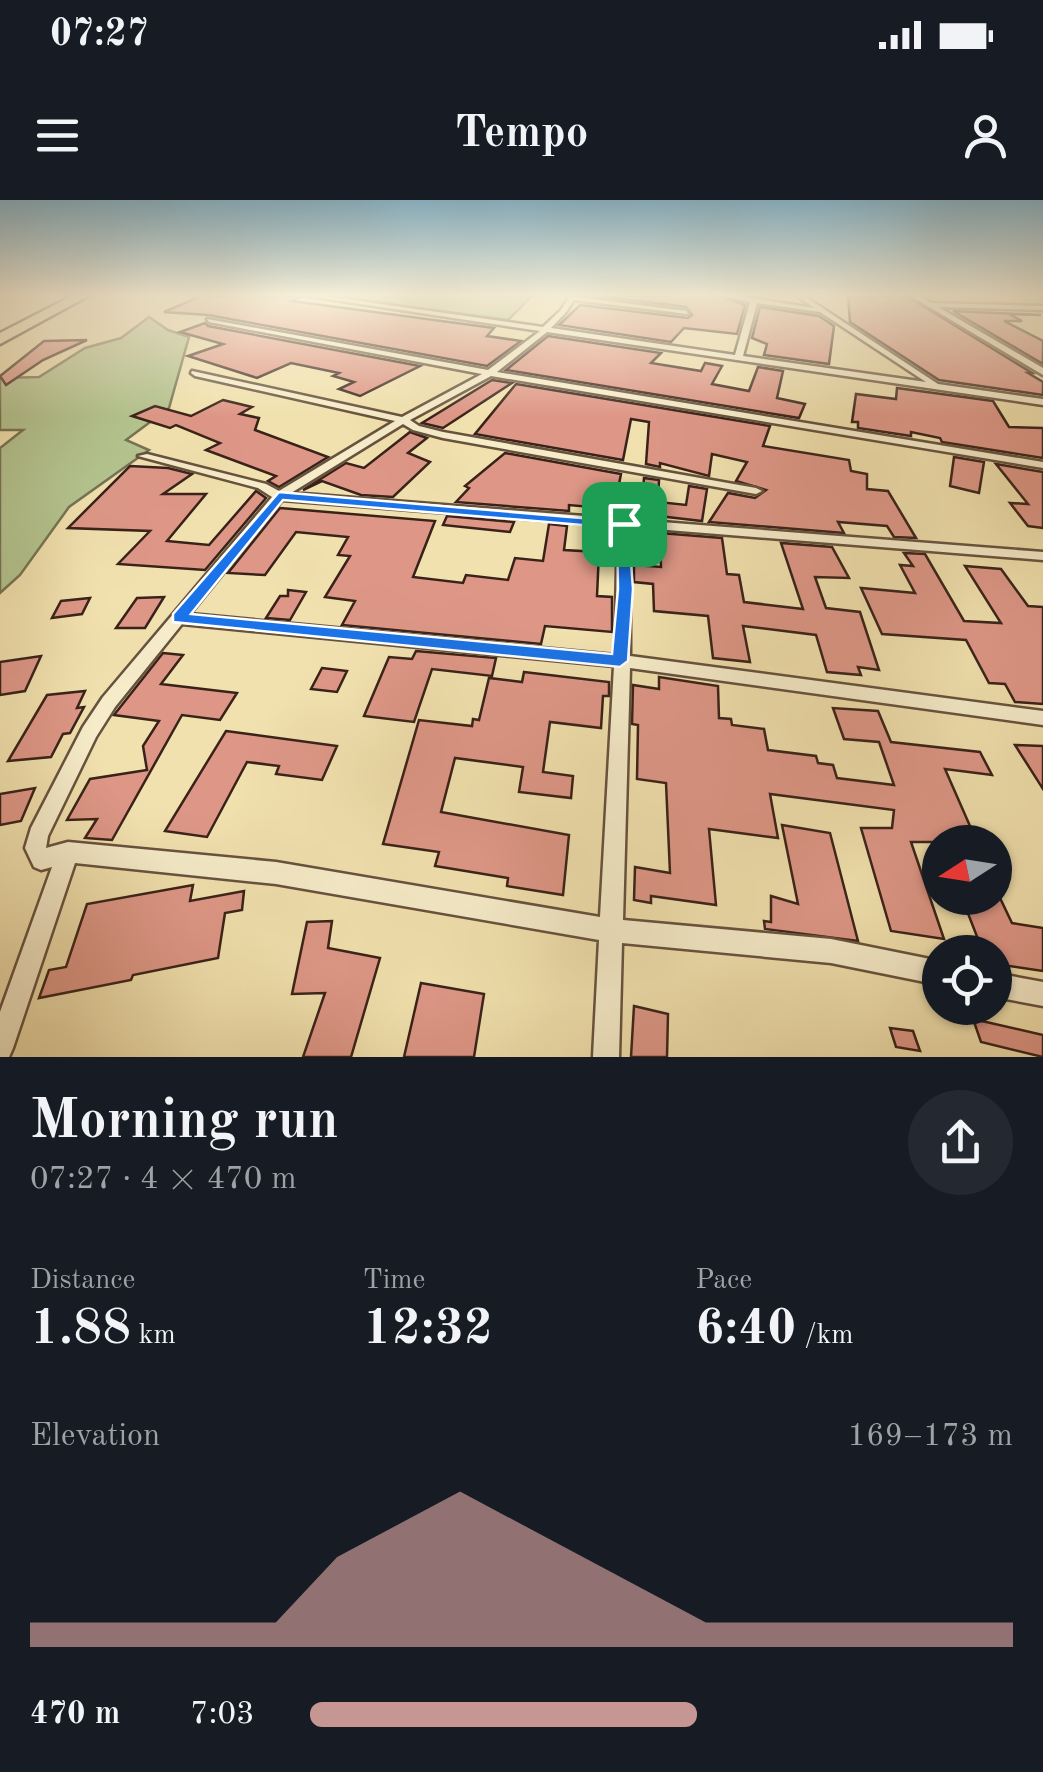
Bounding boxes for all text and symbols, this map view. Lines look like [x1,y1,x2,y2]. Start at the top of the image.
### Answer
text: 07:27 [50,16,149,54]
icon: menu [30,108,85,163]
icon: person [958,108,1013,163]
text: Tempo [455,112,588,157]
pin [582,482,667,567]
icon: arrive [597,497,652,552]
north arrow [922,825,1012,915]
map controls [922,825,1012,1025]
button: locate [922,935,1012,1025]
button: share [908,1090,1013,1195]
text: Morning run [30,1095,339,1150]
text: 07:27 · 4 × 470 m [30,1164,297,1196]
text: Distance [30,1267,135,1295]
text: Time [363,1267,425,1295]
text: Pace [695,1267,752,1295]
text: 1.88 [30,1305,131,1355]
text: 12:32 [363,1305,493,1355]
text: 6:40 [695,1305,796,1355]
text: km [131,1322,176,1350]
text: /km [796,1322,854,1350]
text: Elevation [30,1421,160,1453]
text: 169–173 m [847,1421,1013,1453]
text: 470 m [30,1699,120,1731]
text: 7:03 [190,1699,255,1731]

